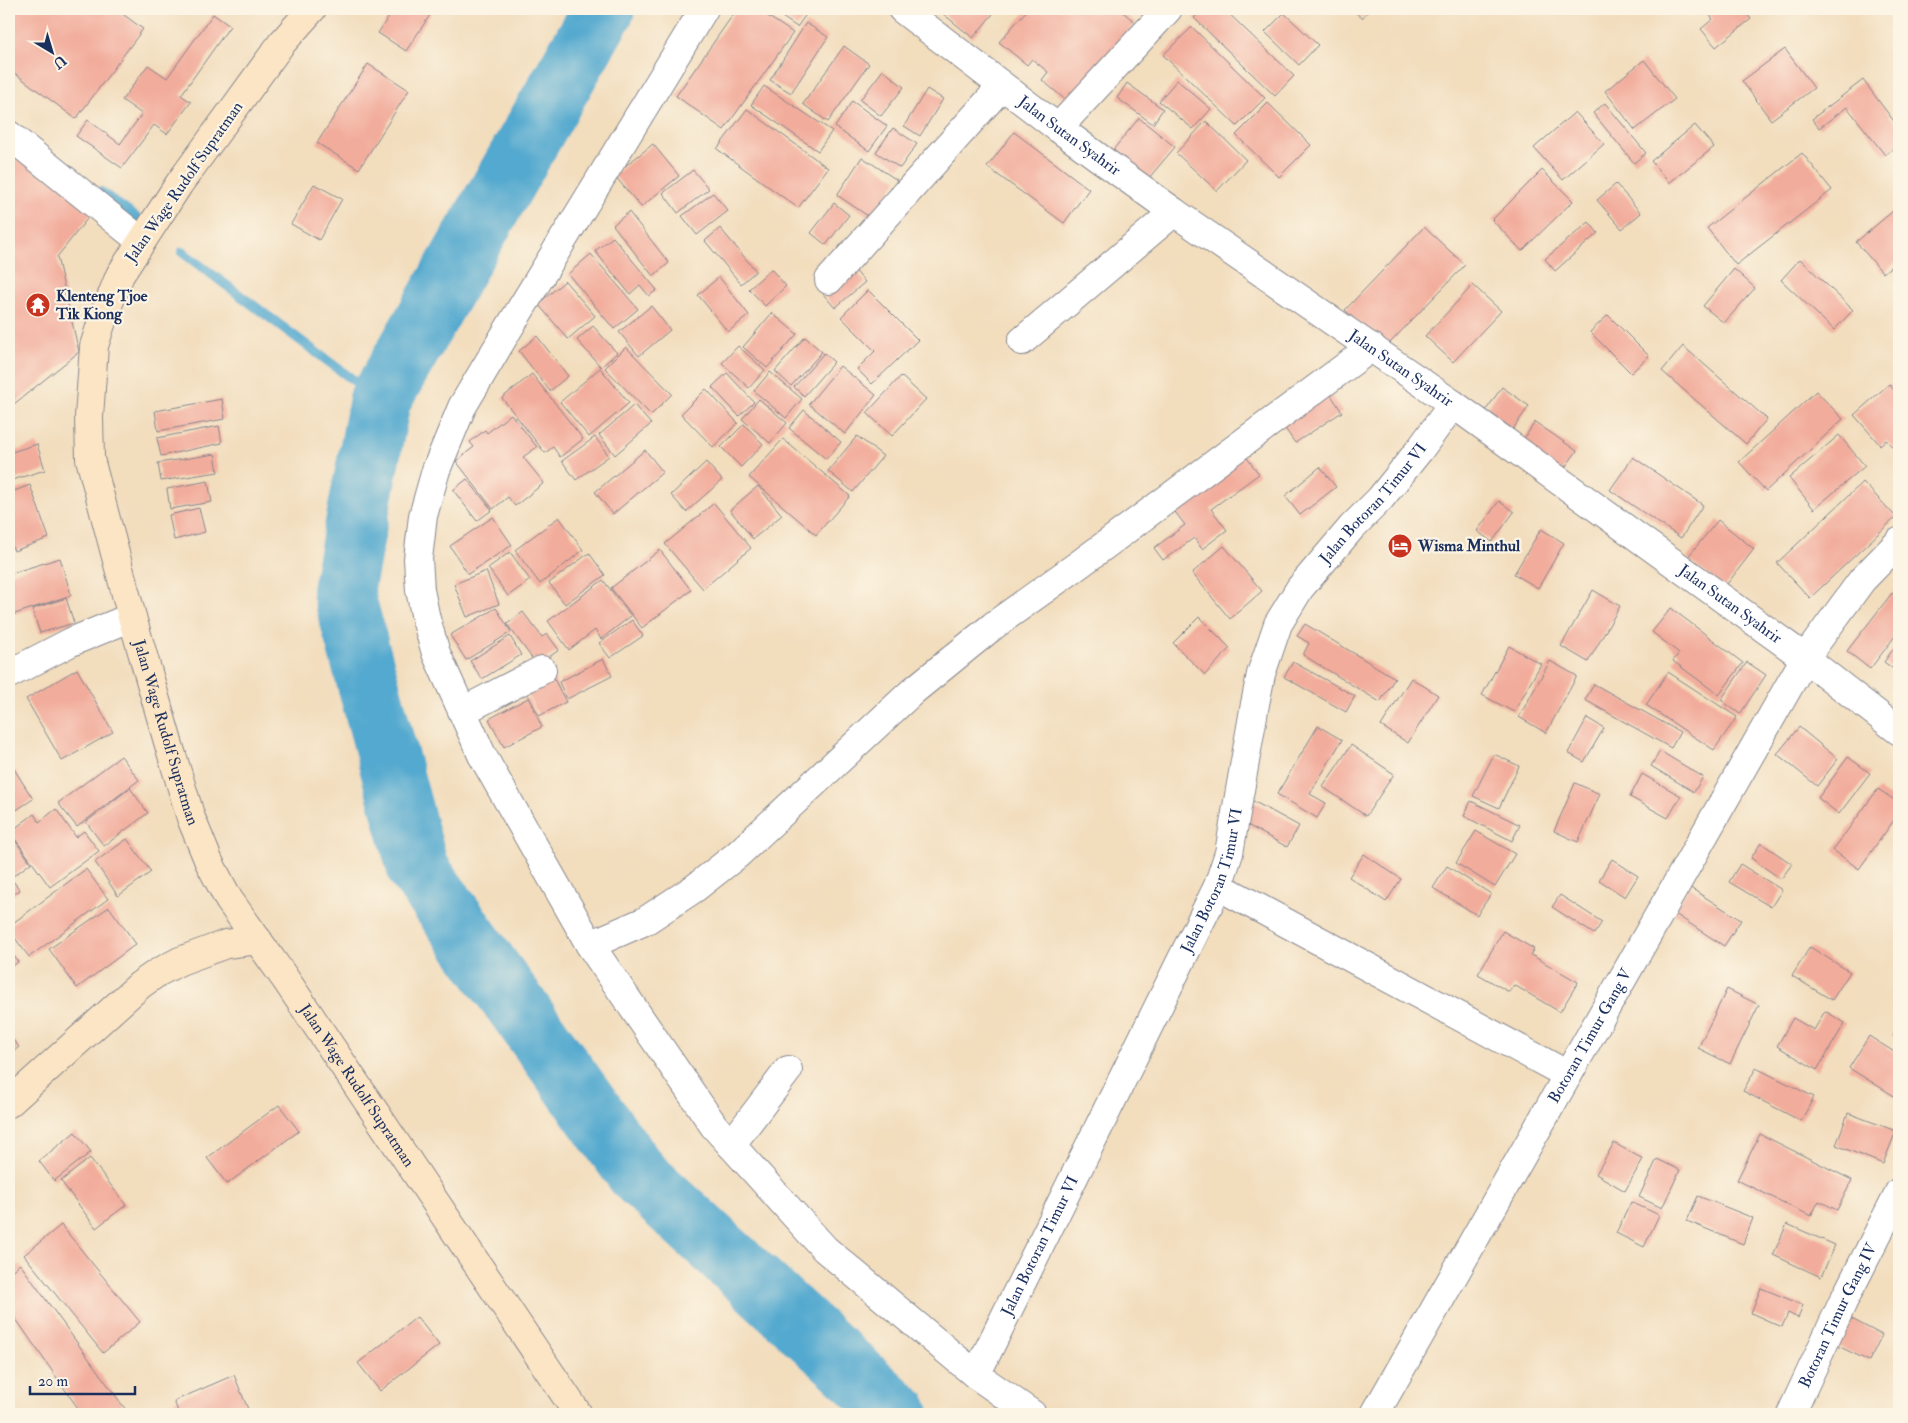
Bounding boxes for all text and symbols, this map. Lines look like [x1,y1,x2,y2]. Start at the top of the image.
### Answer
north arrow [28,28,78,78]
text: U [50,52,70,72]
street label: Jalan Sutan Syahrir [1013,91,1125,180]
street label: Jalan Wage Rudolf Supratman [120,98,248,268]
place label: Klenteng Tjoe Tik Kiong [55,286,148,325]
temple icon: Klenteng Tjoe Tik Kiong [25,292,51,318]
street label: Jalan Sutan Syahrir [1344,325,1457,411]
street label: Jalan Botoran Timur VI [1314,439,1431,569]
hotel icon: Wisma Minthul [1387,533,1413,559]
place label: Wisma Minthul [1417,536,1521,556]
street label: Jalan Sutan Syahrir [1673,560,1786,648]
street label: Jalan Wage Rudolf Supratman [128,636,203,828]
street label: Jalan Botoran Timur VI [1176,806,1247,958]
street label: Botoran Timur Gang V [1544,964,1637,1107]
street label: Jalan Wage Rudolf Supratman [294,999,419,1171]
street label: Jalan Botoran Timur VI [996,1173,1083,1321]
street label: Botoran Timur Gang IV [1794,1239,1882,1391]
scale bar [30,1363,135,1395]
text: 20 m [38,1372,68,1391]

